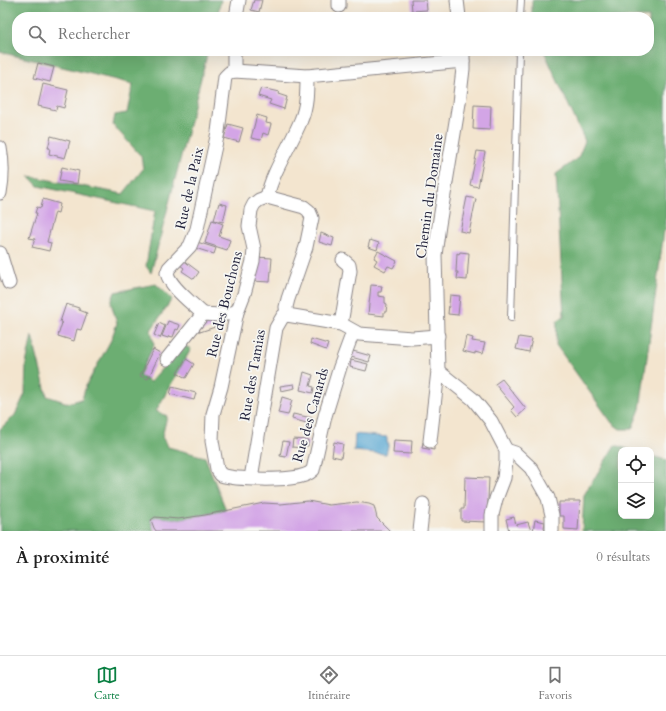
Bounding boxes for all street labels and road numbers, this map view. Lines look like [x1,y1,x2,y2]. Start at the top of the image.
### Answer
street label: Chemin du Domaine [411,132,448,260]
street label: Rue de la Paix [171,145,208,231]
street label: Rue des Bouchons [202,249,247,359]
street label: Rue des Tamias [235,328,270,422]
street label: Rue des Canards [288,365,333,465]

